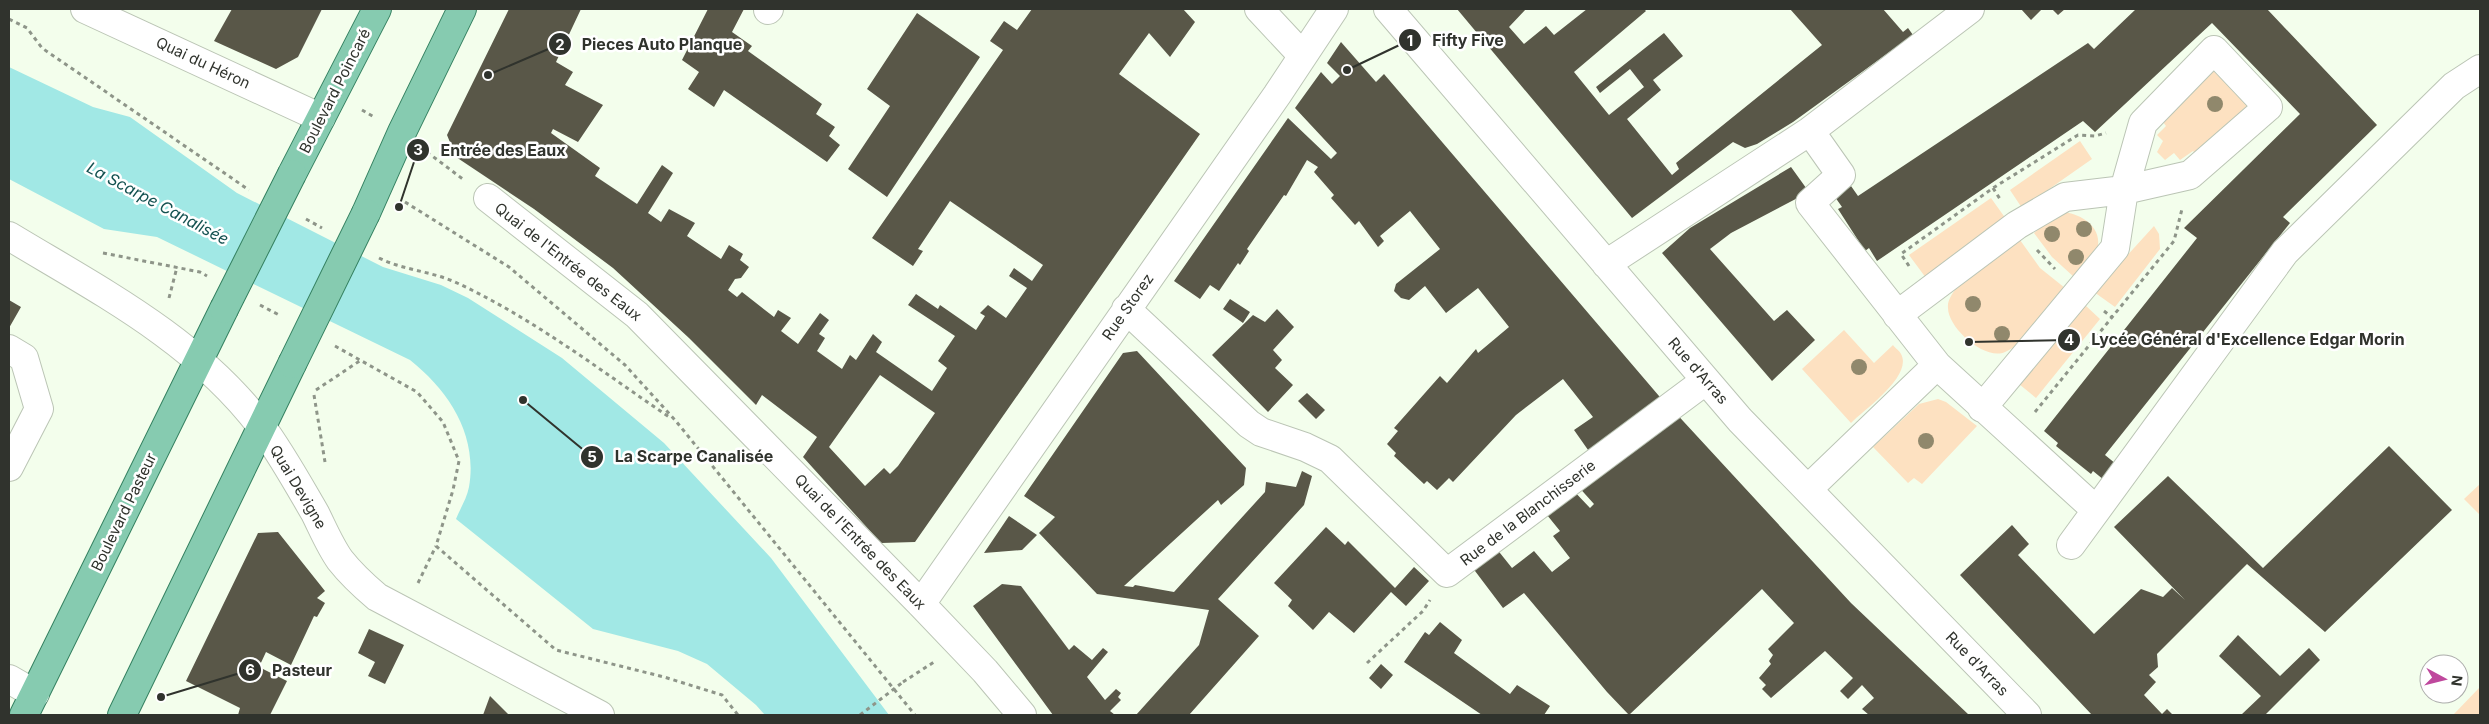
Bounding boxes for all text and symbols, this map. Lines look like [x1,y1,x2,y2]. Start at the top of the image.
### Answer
street label: Boulevard Poincaré [295,25,374,156]
callout: Fifty Five [1397,25,1514,56]
callout: Pieces Auto Planque [547,29,753,60]
text: Fifty Five [1432,30,1504,50]
text: 1 [1407,31,1413,50]
street label: Quai du Héron [153,32,253,93]
text: Pieces Auto Planque [582,34,742,54]
text: 2 [555,35,565,54]
callout: Entrée des Eaux [405,135,575,166]
text: 3 [413,140,423,159]
text: Entrée des Eaux [440,140,566,160]
water label: La Scarpe Canalisée [84,157,232,249]
street label: Quai de l'Entrée des Eaux [491,198,646,325]
street label: Rue Storez [1098,270,1157,344]
callout: Lycée Général d'Excellence Edgar Morin [2057,324,2415,355]
text: Lycée Général d'Excellence Edgar Morin [2091,329,2405,349]
text: 4 [2064,330,2074,349]
street label: Rue d'Arras [1664,333,1733,408]
street label: Quai Devigne [266,441,331,532]
callout: La Scarpe Canalisée [579,441,783,472]
text: La Scarpe Canalisée [615,446,773,466]
text: 5 [587,447,597,466]
street label: Boulevard Pasteur [87,449,161,574]
street label: Rue de la Blanchisserie [1456,455,1599,570]
street label: Quai de l'Entrée des Eaux [791,470,930,613]
street label: Rue d'Arras [1942,627,2013,700]
callout: Pasteur [237,654,342,685]
north arrow [2419,654,2469,704]
text: 6 [245,660,255,679]
text: Pasteur [272,660,333,680]
text: N [2448,674,2466,687]

